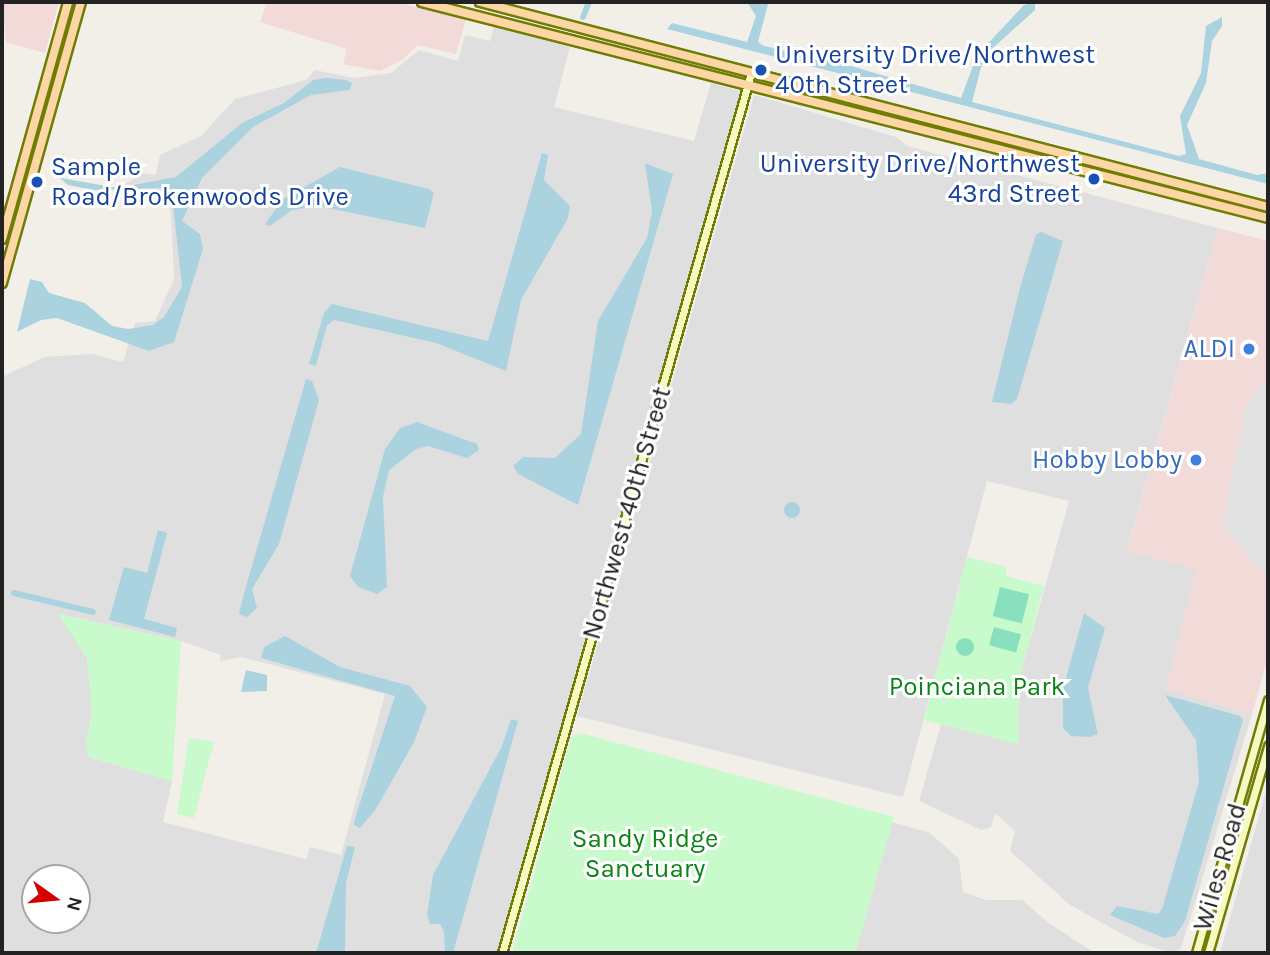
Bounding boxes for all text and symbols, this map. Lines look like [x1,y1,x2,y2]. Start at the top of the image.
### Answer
place label: University Drive/Northwest 40th Street [775,39,1095,100]
marker: University Drive/Northwest 40th Street [753,62,769,78]
place label: University Drive/Northwest 43rd Street [760,148,1080,210]
place label: Sample Road/Brokenwoods Drive [51,151,349,212]
marker: University Drive/Northwest 43rd Street [1086,171,1102,187]
marker: Sample Road/Brokenwoods Drive [29,174,45,190]
place label: ALDI [1183,333,1235,365]
marker: ALDI [1241,341,1257,357]
street label: Northwest 40th Street [576,383,678,643]
place label: Hobby Lobby [1032,444,1182,476]
marker: Hobby Lobby [1188,452,1204,468]
park label: Poinciana Park [889,671,1065,703]
street label: Wiles Road [1187,800,1253,934]
park label: Sandy Ridge Sanctuary [572,823,718,884]
north arrow [21,864,91,934]
text: N [62,894,87,913]

